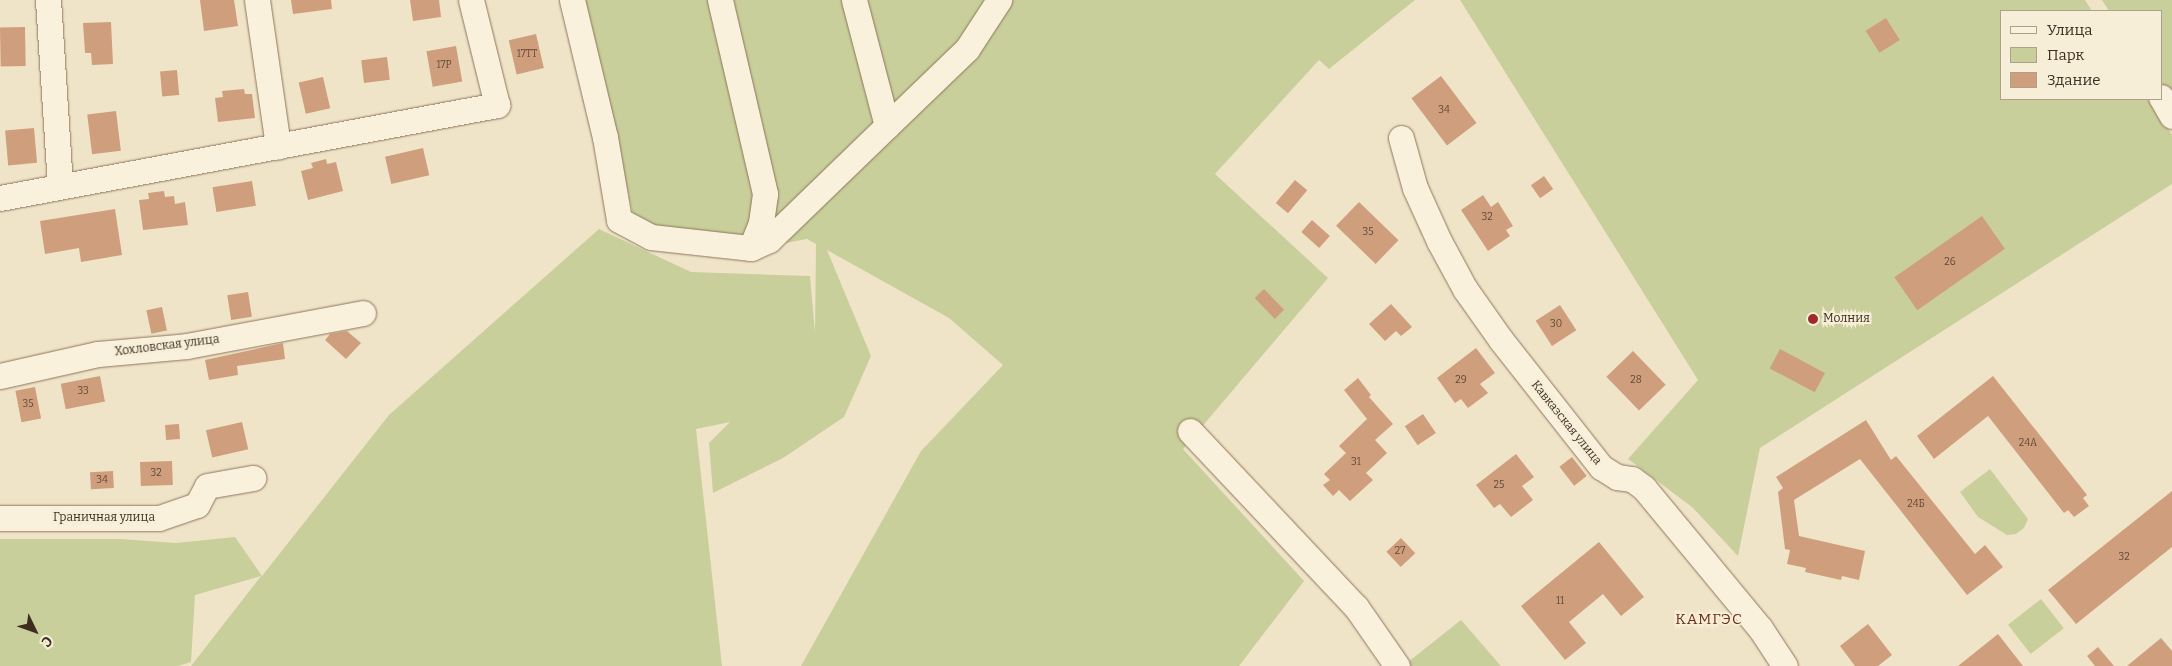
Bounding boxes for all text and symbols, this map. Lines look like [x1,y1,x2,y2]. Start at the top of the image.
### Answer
legend [2000,10,2162,100]
text: Улица [2047,21,2093,39]
text: Парк [2047,46,2084,64]
house number: 17ТТ [517,49,537,61]
house number: 17Р [437,60,451,72]
text: Здание [2047,71,2101,89]
house number: 34 [1438,105,1450,117]
house number: 32 [1481,212,1493,224]
house number: 35 [1362,227,1374,239]
house number: 26 [1944,257,1956,269]
place label: Молния [1823,312,1870,326]
marker: Молния [1807,313,1819,325]
house number: 30 [1550,319,1562,331]
street label: Хохловская улица [114,332,220,360]
house number: 29 [1455,375,1467,387]
house number: 28 [1630,375,1642,387]
street label: Кавказская улица [1528,378,1604,468]
house number: 33 [77,386,89,398]
house number: 35 [22,399,34,411]
house number: 24А [2019,438,2037,450]
house number: 31 [1351,457,1361,469]
house number: 32 [150,468,162,480]
house number: 34 [96,475,108,487]
house number: 25 [1494,480,1504,492]
house number: 24Б [1907,499,1925,511]
street label: Граничная улица [53,511,155,525]
house number: 27 [1395,546,1405,558]
house number: 32 [2118,552,2130,564]
house number: 11 [1556,596,1564,608]
north arrow [10,606,60,656]
district label: КАМГЭС [1675,611,1743,629]
text: С [37,632,56,650]

